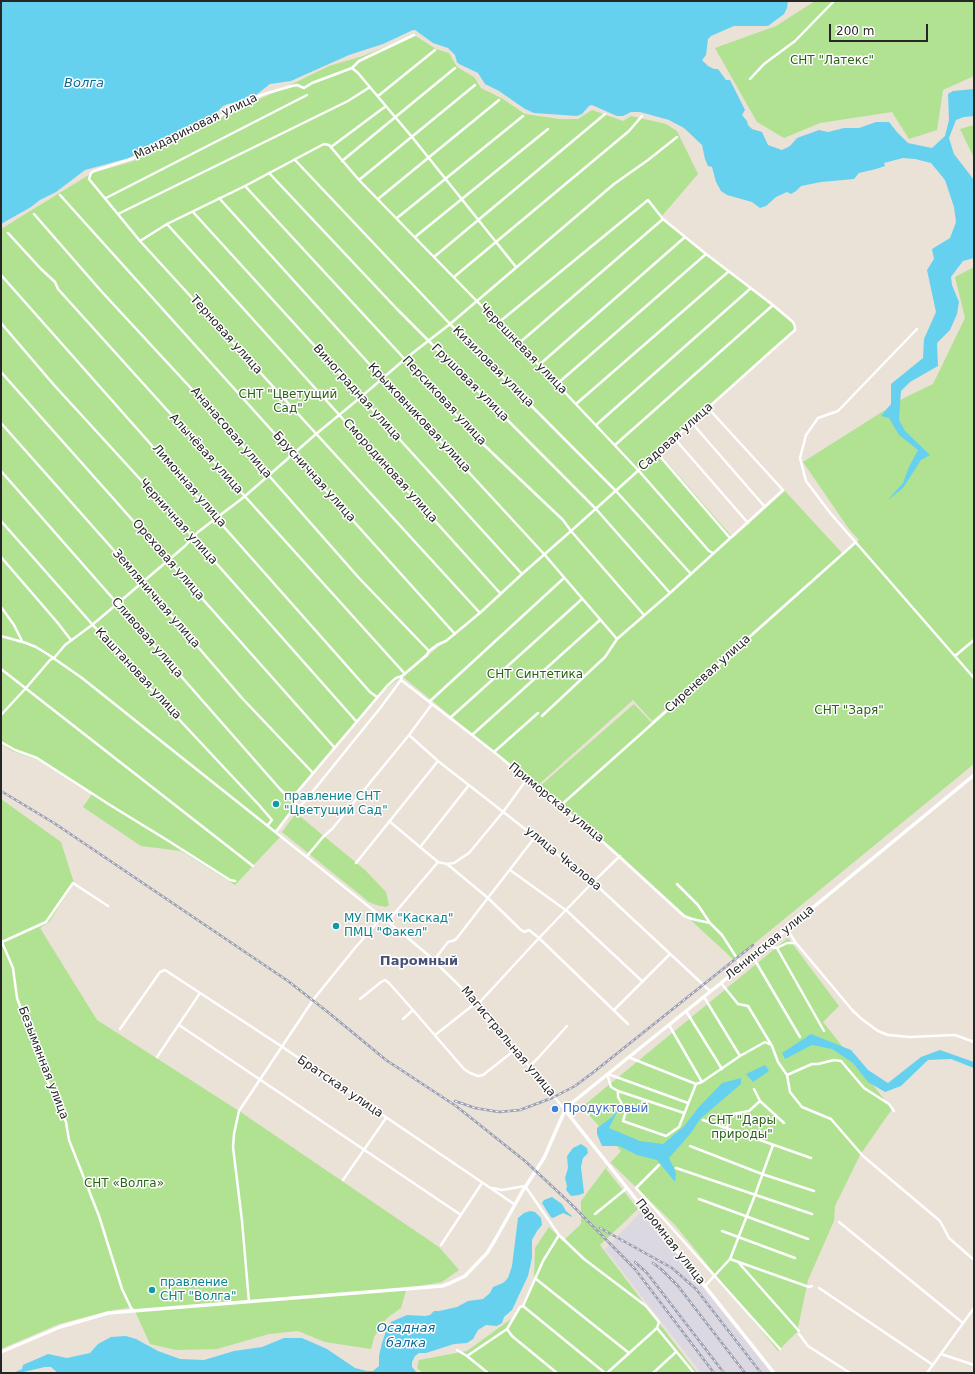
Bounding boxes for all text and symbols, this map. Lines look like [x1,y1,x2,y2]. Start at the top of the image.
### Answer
scale bar [831,16,930,42]
text: 200 m [836,24,874,38]
park label: СНТ "Латекс" [790,54,874,68]
water label: Волга [64,76,104,92]
street label: Мандариновая улица [132,91,260,163]
street label: Терновая улица [187,293,265,377]
street label: Черешневая улица [476,301,570,397]
street label: Кизиловая улица [449,323,537,411]
street label: Грушовая улица [428,341,512,425]
street label: Виноградная улица [310,342,404,444]
street label: Персиковая улица [399,353,489,449]
street label: Крыжовниковая улица [364,360,474,476]
street label: Ананасовая улица [187,384,275,482]
park label: СНТ "Цветущий Сад" [239,388,337,416]
street label: Садовая улица [636,400,716,474]
street label: Алычёвая улица [166,411,246,497]
street label: Смородиновая улица [340,416,440,526]
street label: Брусничная улица [270,429,358,525]
street label: Лимонная улица [149,442,229,530]
street label: Черничная улица [136,476,220,568]
street label: Ореховая улица [129,517,207,603]
street label: Земляничная улица [109,547,203,651]
street label: Сливовая улица [108,595,186,681]
street label: Каштановая улица [92,625,184,723]
street label: Сиреневая улица [662,632,754,716]
park label: СНТ Синтетика [487,668,583,682]
park label: СНТ "Заря" [814,704,884,718]
street label: Приморская улица [505,760,607,846]
place label: правление СНТ "Цветущий Сад" [284,790,388,818]
marker: правление СНТ "Цветущий Сад" [271,799,281,809]
street label: улица Чкалова [522,824,604,894]
street label: Ленинская улица [723,903,817,983]
place label: МУ ПМК "Каскад" ПМЦ "Факел" [344,912,454,940]
marker: МУ ПМК "Каскад" ПМЦ "Факел" [331,921,341,931]
district label: Паромный [380,954,458,970]
street label: Магистральная улица [458,984,558,1100]
street label: Безымянная улица [15,1004,71,1122]
street label: Братская улица [294,1053,386,1121]
place label: Продуктовый [563,1102,648,1116]
marker: Продуктовый [550,1104,560,1114]
park label: СНТ "Дары природы" [708,1114,776,1142]
park label: СНТ «Волга» [84,1177,164,1191]
street label: Паромная улица [632,1196,708,1288]
place label: правление СНТ "Волга" [160,1276,236,1304]
marker: правление СНТ "Волга" [147,1285,157,1295]
water label: Осадная балка [377,1321,435,1352]

